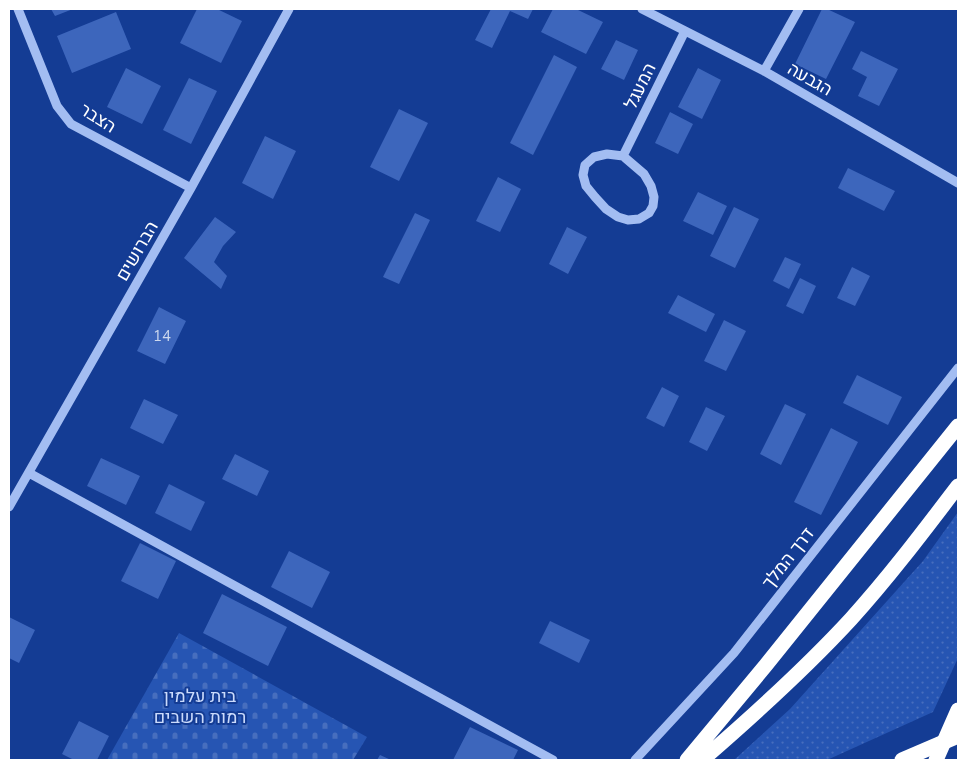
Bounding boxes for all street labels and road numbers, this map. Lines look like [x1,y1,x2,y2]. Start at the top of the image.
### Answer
street label: הגבעה [783,57,837,101]
street label: המעגל [619,59,661,113]
street label: הצבר [75,98,121,138]
street label: הברושים [110,217,164,285]
street label: דרך המלך [756,522,820,594]

